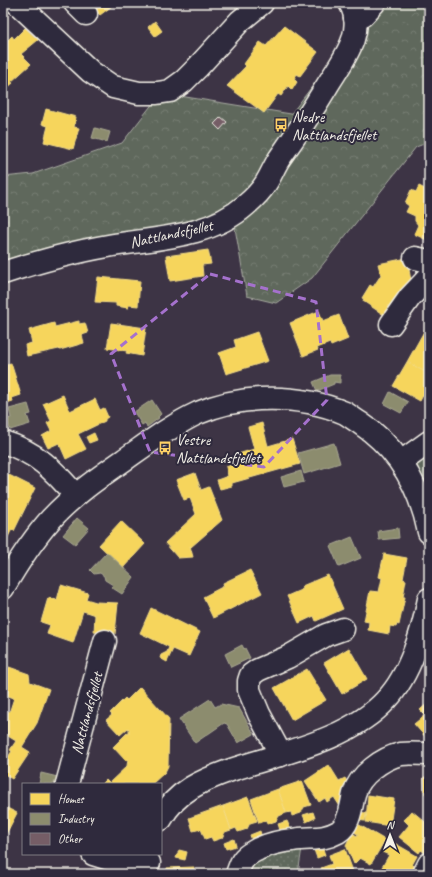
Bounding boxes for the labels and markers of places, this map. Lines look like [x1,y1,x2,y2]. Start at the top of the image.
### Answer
place label: Nedre Nattlandsfjellet [292,107,378,145]
bus stop icon: Nedre Nattlandsfjellet [273,117,289,133]
place label: Vestre Nattlandsfjellet [176,430,262,468]
bus stop icon: Vestre Nattlandsfjellet [157,440,173,456]

